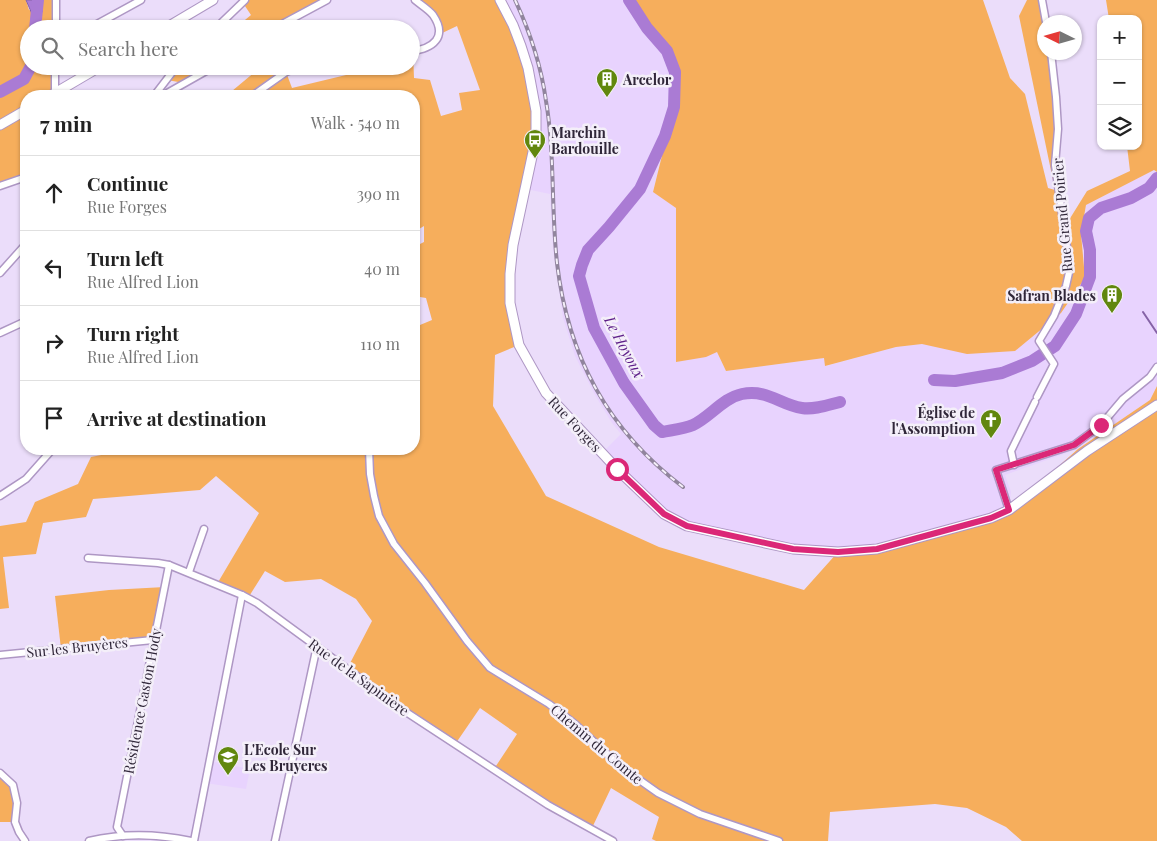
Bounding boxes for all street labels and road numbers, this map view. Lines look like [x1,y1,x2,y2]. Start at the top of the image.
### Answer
street label: Rue Grand Poirier [1047,157,1076,273]
street label: Rue Forges [544,392,606,456]
street label: Résidence Gaston Hody [119,626,165,776]
street label: Sur les Bruyères [25,632,129,662]
street label: Rue de la Sapinière [305,634,413,720]
street label: Chemin du Comte [547,700,647,788]

